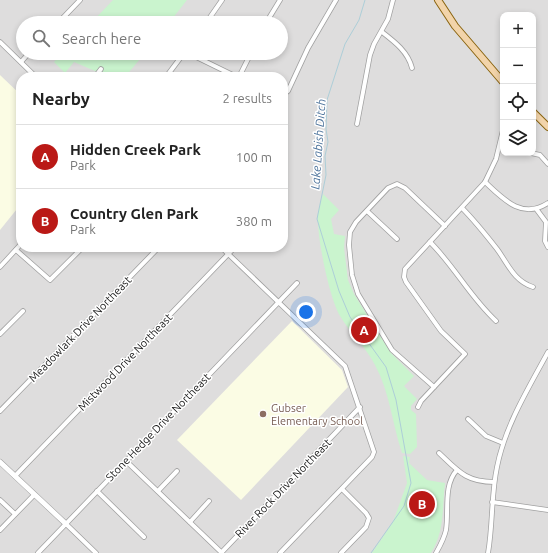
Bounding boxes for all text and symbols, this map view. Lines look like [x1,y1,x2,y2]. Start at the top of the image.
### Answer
map controls [500,12,536,156]
button: + [500,12,536,48]
search box [16,16,288,60]
icon: search [30,27,52,49]
text: Search here [62,30,141,47]
button: − [500,48,536,84]
button: locate [500,84,536,120]
text: Nearby [32,89,90,108]
text: 2 results [222,91,272,105]
water label: Lake Labish Ditch [308,98,328,190]
button: layers [500,120,536,156]
text: Hidden Creek Park [70,141,201,158]
text: A [40,150,50,164]
text: 100 m [236,150,272,164]
text: Park [70,158,96,172]
text: Country Glen Park [70,205,198,222]
text: B [41,214,49,228]
text: 380 m [236,214,272,228]
text: Park [70,222,96,236]
street label: Meadowlark Drive Northeast [26,273,134,384]
your location [296,302,316,322]
street label: Mistwood Drive Northeast [75,311,175,413]
pin: A [351,315,377,345]
street label: Stone Hedge Drive Northeast [103,370,213,483]
place label: Gubser Elementary School [271,402,363,427]
marker: Gubser Elementary School [258,409,268,419]
street label: River Rock Drive Northeast [233,436,334,540]
pin: B [409,489,435,519]

